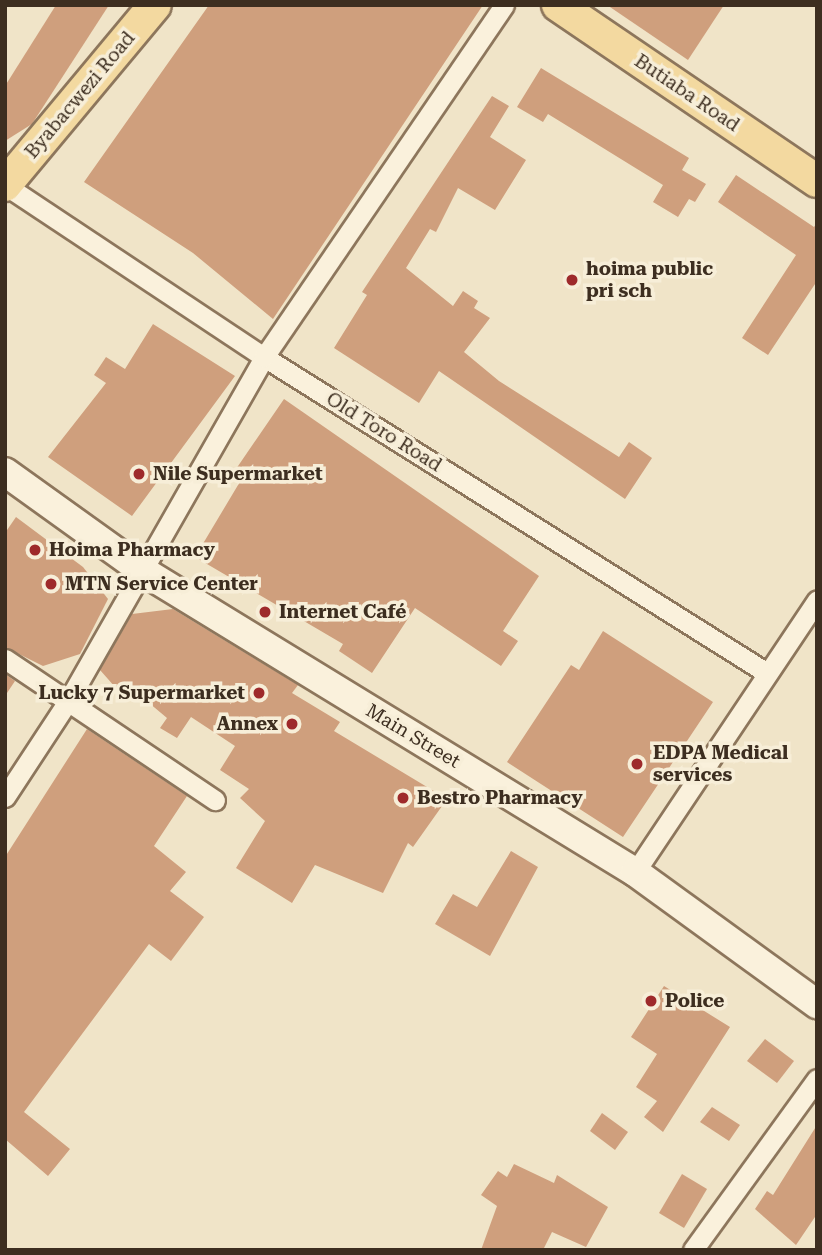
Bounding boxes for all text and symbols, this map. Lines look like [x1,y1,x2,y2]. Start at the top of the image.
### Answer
street label: Byabacwezi Road [20,27,140,163]
street label: Butiaba Road [630,50,744,136]
place label: hoima public pri sch [586,258,713,302]
marker: hoima public pri sch [564,272,580,288]
street label: Old Toro Road [322,387,446,477]
place label: Nile Supermarket [153,463,323,485]
marker: Nile Supermarket [131,466,147,482]
place label: Hoima Pharmacy [49,539,215,561]
marker: Hoima Pharmacy [27,542,43,558]
place label: MTN Service Center [65,573,258,595]
marker: MTN Service Center [43,576,59,592]
place label: Internet Café [279,601,406,623]
marker: Internet Café [257,604,273,620]
place label: Lucky 7 Supermarket [38,682,245,704]
marker: Lucky 7 Supermarket [251,685,267,701]
street label: Main Street [362,699,464,773]
place label: Annex [217,713,278,735]
marker: Annex [284,716,300,732]
place label: EDPA Medical services [653,742,788,786]
marker: EDPA Medical services [627,754,647,774]
place label: Bestro Pharmacy [417,787,583,809]
marker: Bestro Pharmacy [395,790,411,806]
place label: Police [665,990,725,1012]
marker: Police [643,993,659,1009]

